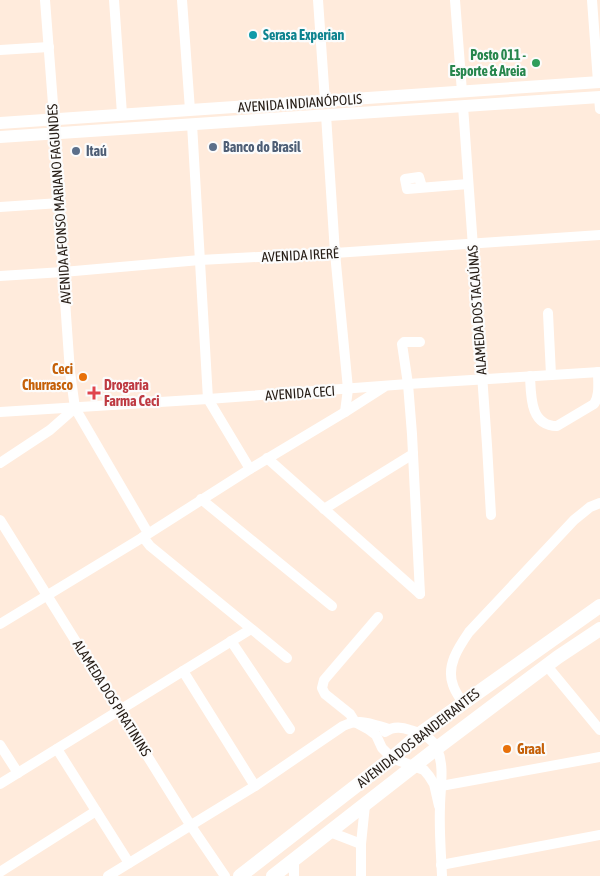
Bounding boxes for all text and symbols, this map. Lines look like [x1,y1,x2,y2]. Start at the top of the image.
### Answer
place label: Serasa Experian [263,27,344,43]
marker: Serasa Experian [247,29,259,41]
place label: Posto 011 - Esporte & Areia [449,47,526,79]
marker: Posto 011 - Esporte & Areia [530,57,542,69]
street label: AVENIDA INDIANÓPOLIS [237,91,363,115]
street label: AVENIDA AFONSO MARIANO FAGUNDES [44,103,74,305]
place label: Banco do Brasil [223,139,301,155]
marker: Banco do Brasil [207,141,219,153]
place label: Itaú [86,143,107,159]
marker: Itaú [70,145,82,157]
street label: AVENIDA IRERÊ [261,245,339,265]
street label: ALAMEDA DOS TACAÚNAS [464,245,490,375]
place label: Ceci Churrasco [22,361,73,393]
marker: Ceci Churrasco [77,371,89,383]
place label: Drogaria Farma Ceci [104,377,160,409]
street label: AVENIDA CECI [265,383,335,403]
marker: Drogaria Farma Ceci [88,387,100,399]
street label: ALAMEDA DOS PIRATININS [70,637,154,759]
street label: AVENIDA DOS BANDEIRANTES [354,685,482,791]
place label: Graal [517,741,545,757]
marker: Graal [501,743,513,755]

